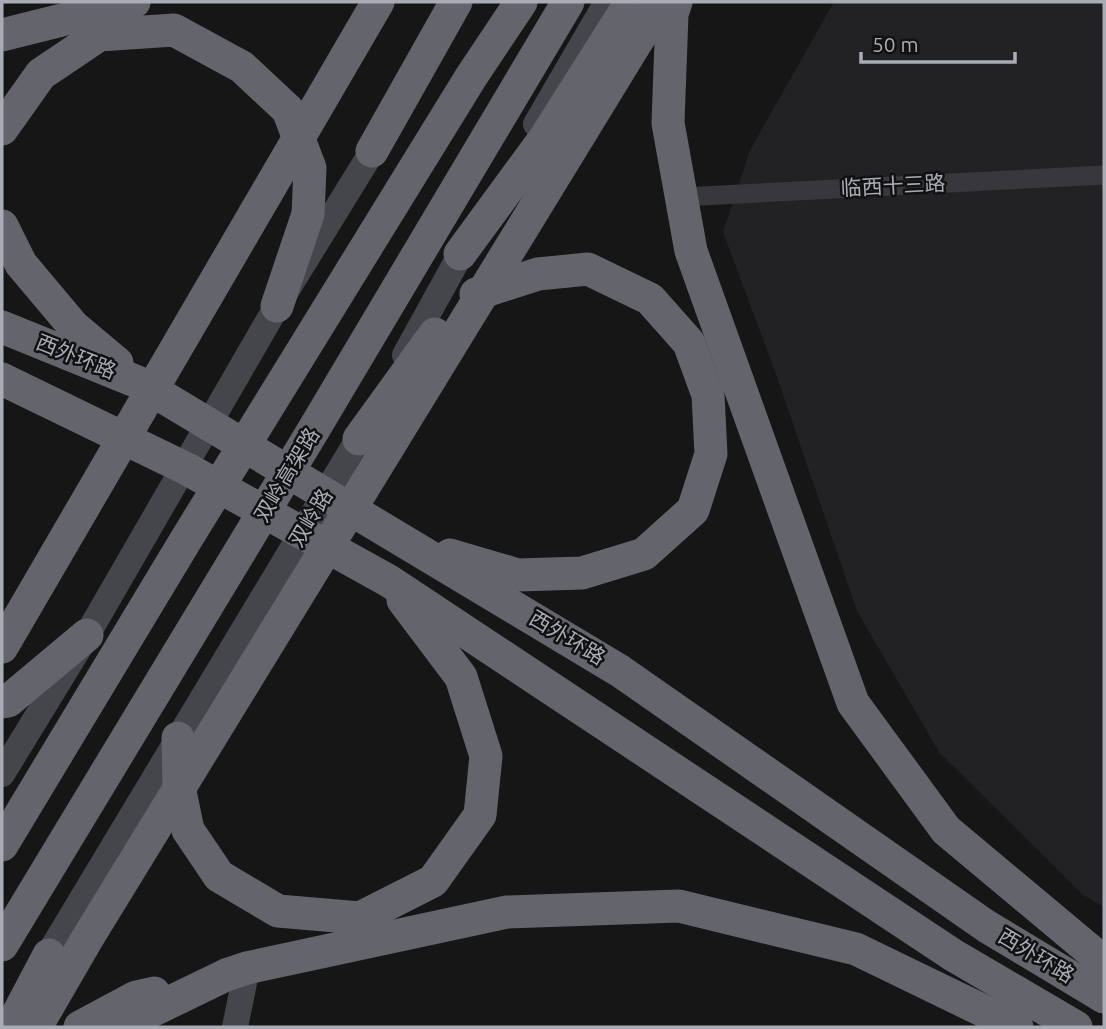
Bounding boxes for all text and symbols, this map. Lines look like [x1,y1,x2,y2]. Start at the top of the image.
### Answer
scale bar [861,21,1015,65]
text: 50 m [872,32,919,56]
street label: 临西十三路 [840,170,946,200]
street label: 西外环路 [33,329,120,383]
street label: 双岭高架路 [249,423,323,526]
street label: 双岭路 [284,484,337,551]
street label: 西外环路 [525,605,610,669]
street label: 西外环路 [994,923,1079,987]

